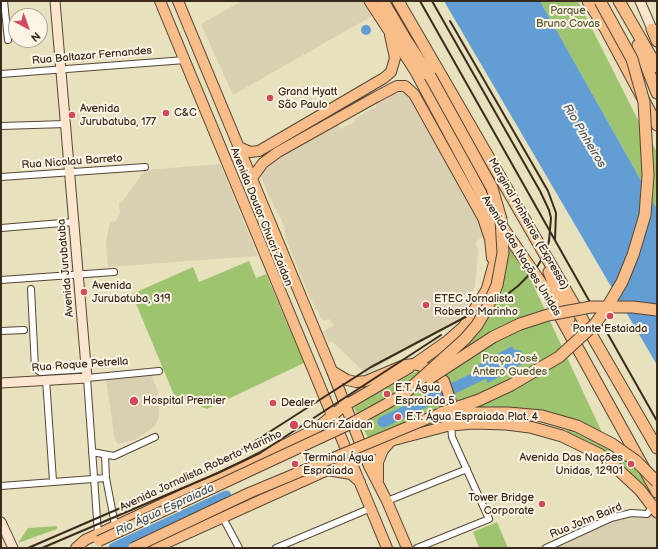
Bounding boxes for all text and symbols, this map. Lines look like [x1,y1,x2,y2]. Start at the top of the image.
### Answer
park label: Parque Bruno Covas [536,4,600,30]
north arrow [8,8,48,48]
text: N [28,29,43,44]
street label: Rua Baltazar Fernandes [31,44,153,68]
place label: Grand Hyatt São Paulo [278,85,337,111]
marker: Grand Hyatt São Paulo [265,93,275,103]
place label: Avenida Jurubatuba, 177 [80,102,156,128]
water label: Rio Pinheiros [559,102,609,170]
place label: C&C [174,106,197,120]
marker: C&C [161,108,171,118]
marker: Avenida Jurubatuba, 177 [67,110,77,120]
street label: Avenida Doutor Chucri Zaidan [227,146,295,288]
street label: Rua Nicolau Barreto [21,152,123,172]
street label: Marginal Pinheiros (Expressa) [485,156,571,292]
street label: Avenida das Nações Unidas [478,193,564,319]
street label: Avenida Jurubatuba [55,218,77,318]
place label: Avenida Jurubatuba, 319 [92,279,171,305]
marker: Avenida Jurubatuba, 319 [79,287,89,297]
place label: ETEC Jornalista Roberto Marinho [434,292,518,318]
marker: ETEC Jornalista Roberto Marinho [421,300,431,310]
marker: Ponte Estaiada [605,311,615,321]
place label: Ponte Estaiada [573,322,647,336]
park label: Praça José Antero Guedes [473,352,547,378]
street label: Rua Roque Petrella [31,355,129,375]
place label: E.T. Água Espraiada 5 [395,381,455,407]
marker: E.T. Água Espraiada 5 [382,389,392,399]
place label: Hospital Premier [143,394,226,408]
marker: Hospital Premier [128,395,140,407]
place label: Dealer [281,396,314,410]
marker: Dealer [268,398,278,408]
place label: E.T. Água Espraiada Plat. 4 [406,410,538,424]
marker: E.T. Água Espraiada Plat. 4 [393,412,403,422]
place label: Chucri Zaidan [303,418,373,432]
marker: Chucri Zaidan [288,419,300,431]
street label: Avenida Jornalista Roberto Marinho [118,428,284,514]
place label: Terminal Água Espraiada [303,451,374,477]
place label: Avenida Das Nações Unidas, 12901 [520,451,623,477]
marker: Terminal Água Espraiada [290,459,300,469]
marker: Avenida Das Nações Unidas, 12901 [626,459,636,469]
water label: Rio Água Espraiada [113,481,217,539]
place label: Tower Bridge Corporate [468,491,534,517]
marker: Tower Bridge Corporate [537,499,547,509]
street label: Rua John Baird [548,501,624,541]

